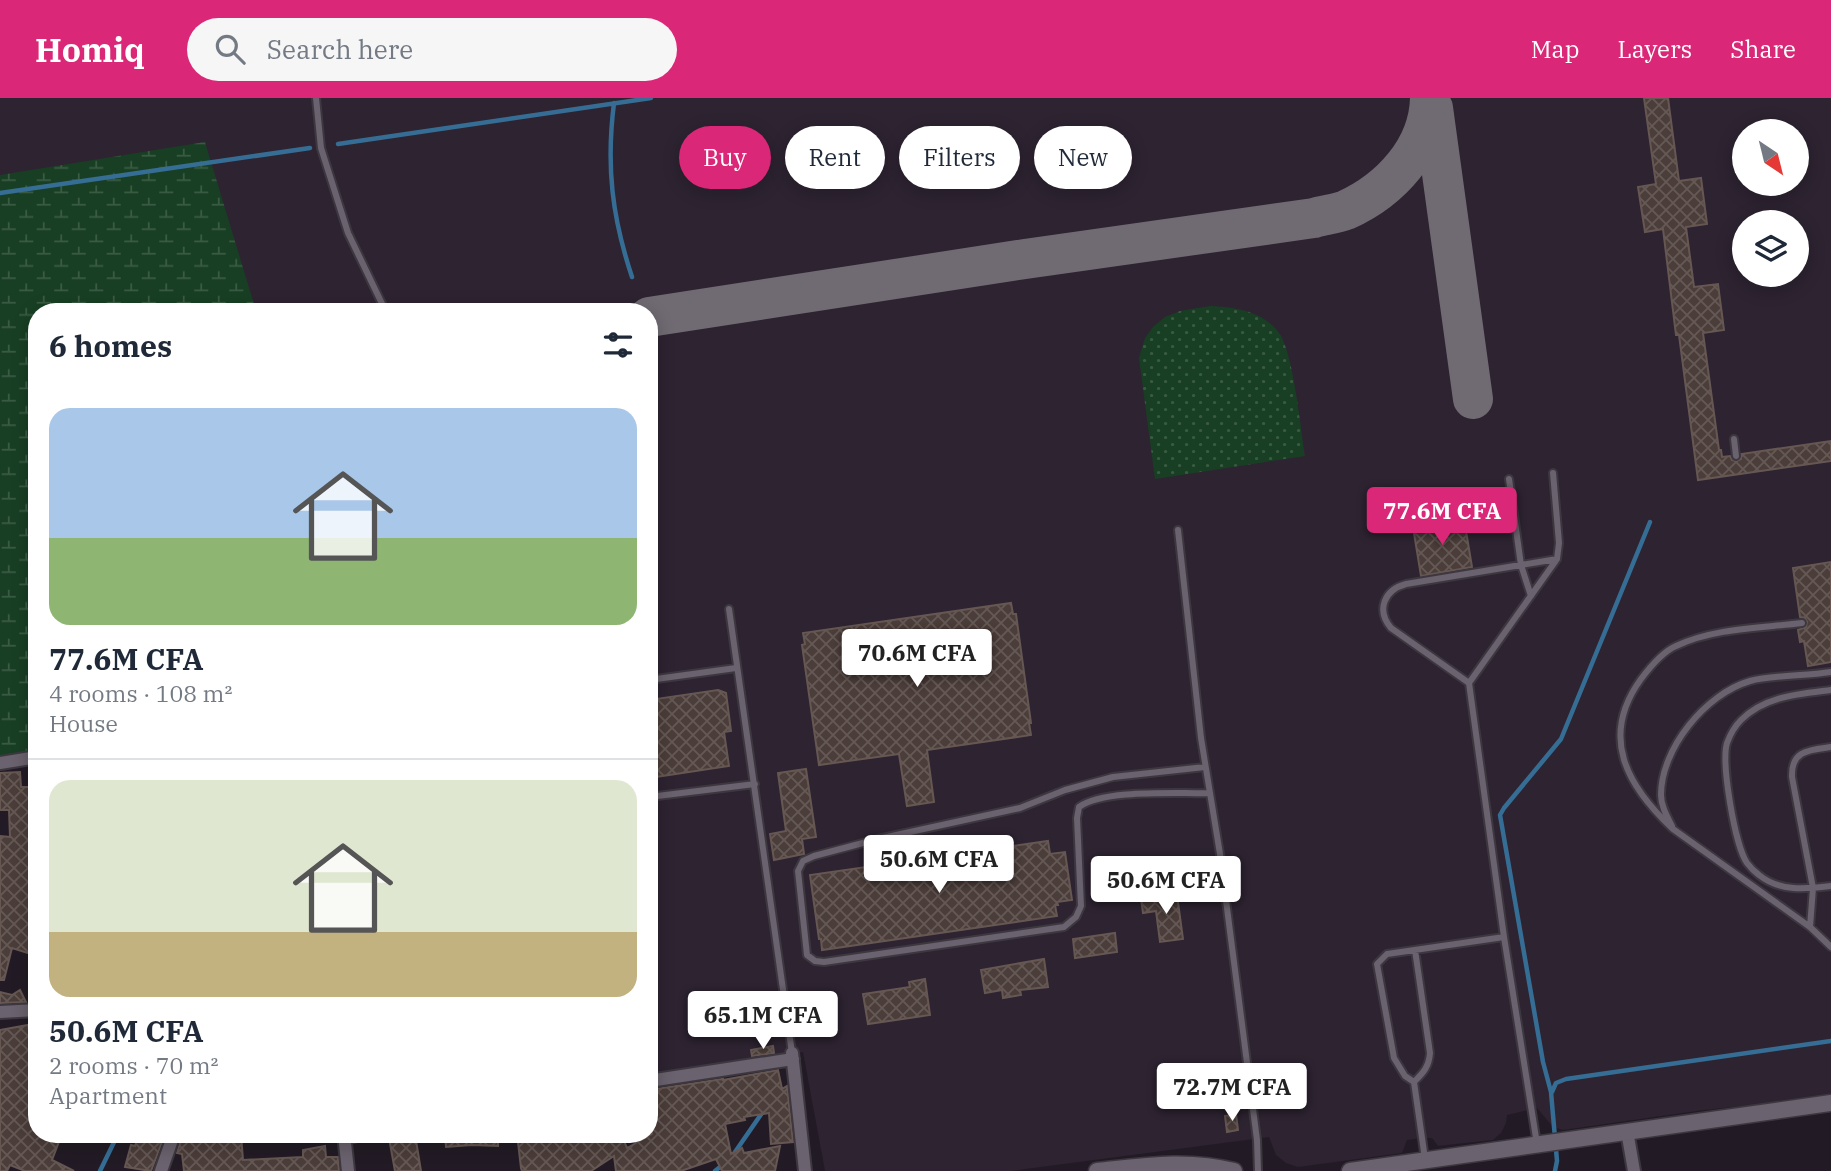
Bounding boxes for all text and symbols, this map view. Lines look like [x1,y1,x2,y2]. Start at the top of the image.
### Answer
search box [187,18,677,81]
text: Homiq [35,28,145,71]
icon: search [211,30,249,68]
text: Search here [267,32,413,66]
text: Map [1531,33,1579,65]
text: Layers [1617,33,1692,65]
text: Share [1730,33,1796,65]
north arrow [1732,119,1810,196]
map controls [1732,119,1809,287]
chip: Buy [679,126,771,189]
chip: Rent [785,126,885,189]
chip: Filters [899,126,1020,189]
chip: New [1034,126,1132,189]
button: layers [1732,210,1809,287]
text: 6 homes [49,326,172,365]
icon: filters [599,326,637,364]
icon: home [280,453,406,579]
pin: 77.6M CFA [1362,488,1522,547]
text: 77.6M CFA [1383,495,1501,525]
pin: 70.6M CFA [837,630,997,689]
text: 70.6M CFA [858,637,976,667]
text: 77.6M CFA [49,639,203,678]
text: 4 rooms · 108 m² [49,678,232,708]
text: House [49,708,118,738]
icon: home [280,825,406,951]
pin: 50.6M CFA [859,836,1019,895]
text: 50.6M CFA [880,843,998,873]
pin: 50.6M CFA [1086,856,1246,916]
text: 50.6M CFA [1107,864,1225,894]
pin: 65.1M CFA [683,992,843,1051]
text: 65.1M CFA [704,999,822,1029]
text: 50.6M CFA [49,1011,203,1050]
text: 2 rooms · 70 m² [49,1050,219,1080]
pin: 72.7M CFA [1152,1063,1312,1123]
text: 72.7M CFA [1173,1071,1291,1101]
text: Apartment [49,1080,167,1110]

